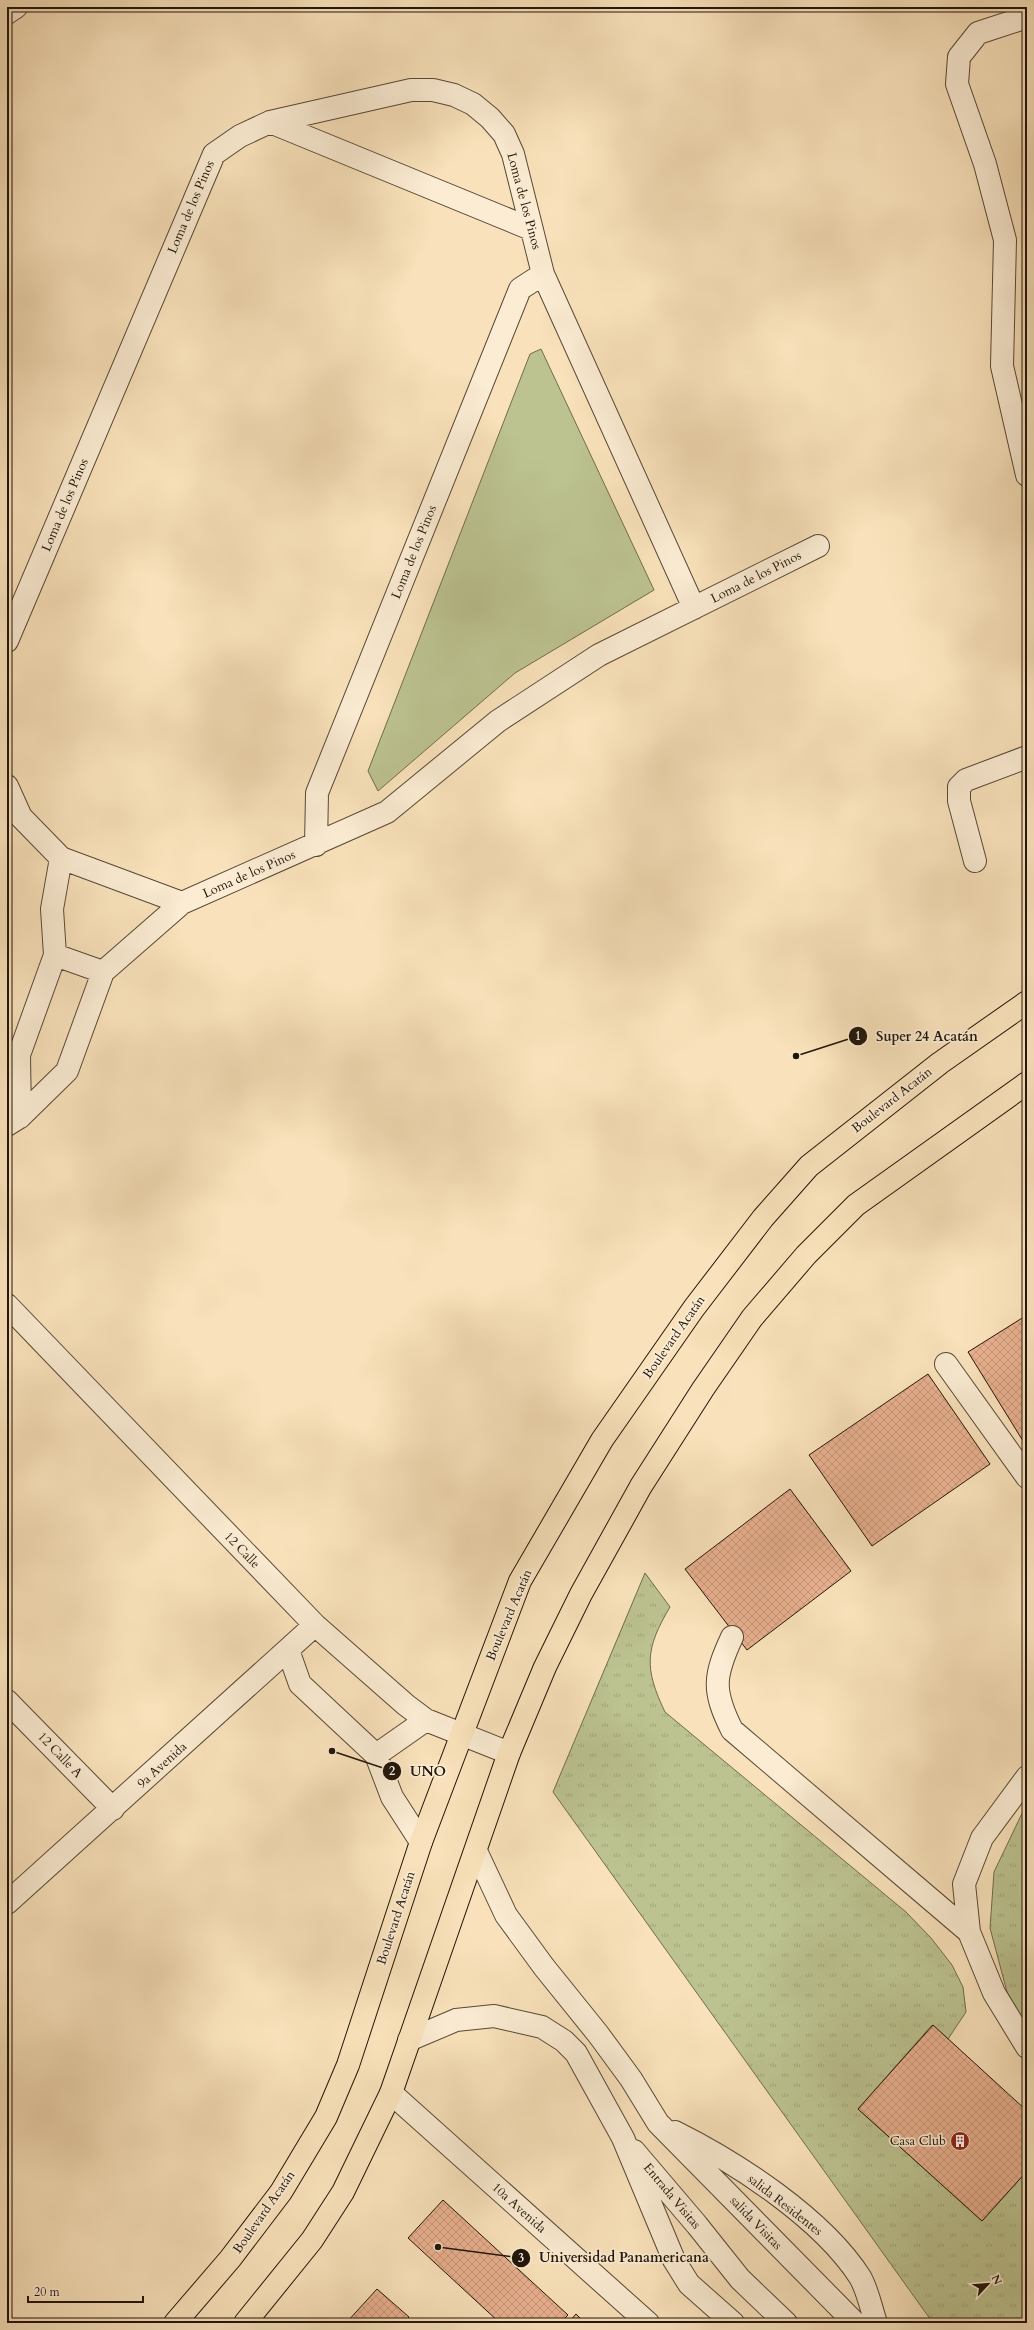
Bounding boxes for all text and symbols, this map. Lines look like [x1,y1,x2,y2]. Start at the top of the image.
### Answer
street label: Loma de los Pinos [502,151,546,251]
street label: Loma de los Pinos [163,158,219,256]
street label: Loma de los Pinos [37,456,93,554]
street label: Loma de los Pinos [387,502,441,602]
street label: Loma de los Pinos [708,546,804,608]
street label: Loma de los Pinos [200,846,298,902]
callout: Super 24 Acatán [848,1023,986,1049]
text: Super 24 Acatán [876,1027,978,1046]
text: 1 [855,1028,861,1044]
street label: Boulevard Acatán [848,1063,936,1137]
street label: Boulevard Acatán [639,1291,710,1382]
street label: 12 Calle [220,1528,264,1572]
street label: Boulevard Acatán [482,1566,537,1663]
street label: 12 Calle A [34,1728,87,1783]
street label: 9a Avenida [133,1738,191,1792]
callout: UNO [382,1758,454,1784]
text: UNO [410,1762,446,1781]
text: 2 [389,1763,395,1779]
street label: Boulevard Acatán [372,1868,420,1967]
building icon: Casa Club [949,2130,971,2152]
place label: Casa Club [890,2132,946,2150]
street label: Entrada Visitas [639,2159,705,2233]
street label: Boulevard Acatán [229,2166,300,2257]
street label: salida Residentes [744,2170,826,2240]
street label: 10a Avenida [488,2179,550,2238]
street label: salida Visitas [726,2192,786,2254]
callout: Universidad Panamericana [511,2245,717,2271]
text: Universidad Panamericana [539,2248,709,2267]
text: 3 [518,2250,524,2266]
north arrow [968,2264,1008,2304]
text: N [988,2272,1006,2288]
scale bar [28,2278,143,2304]
text: 20 m [34,2284,61,2300]

